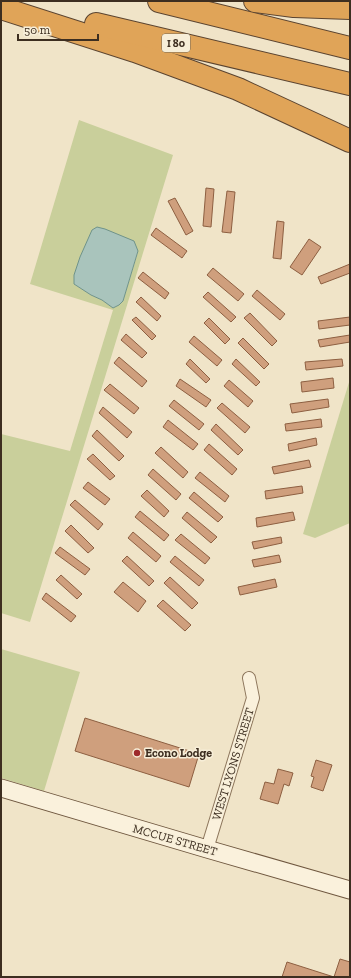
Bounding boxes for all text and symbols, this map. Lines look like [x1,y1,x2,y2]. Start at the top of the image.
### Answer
scale bar [18,16,98,42]
text: 50 m [24,23,51,37]
road number: I 80 [162,34,190,52]
street label: WEST LYONS STREET [209,706,257,822]
place label: Econo Lodge [145,746,212,760]
marker: Econo Lodge [132,748,142,758]
street label: MCCUE STREET [131,821,219,859]

